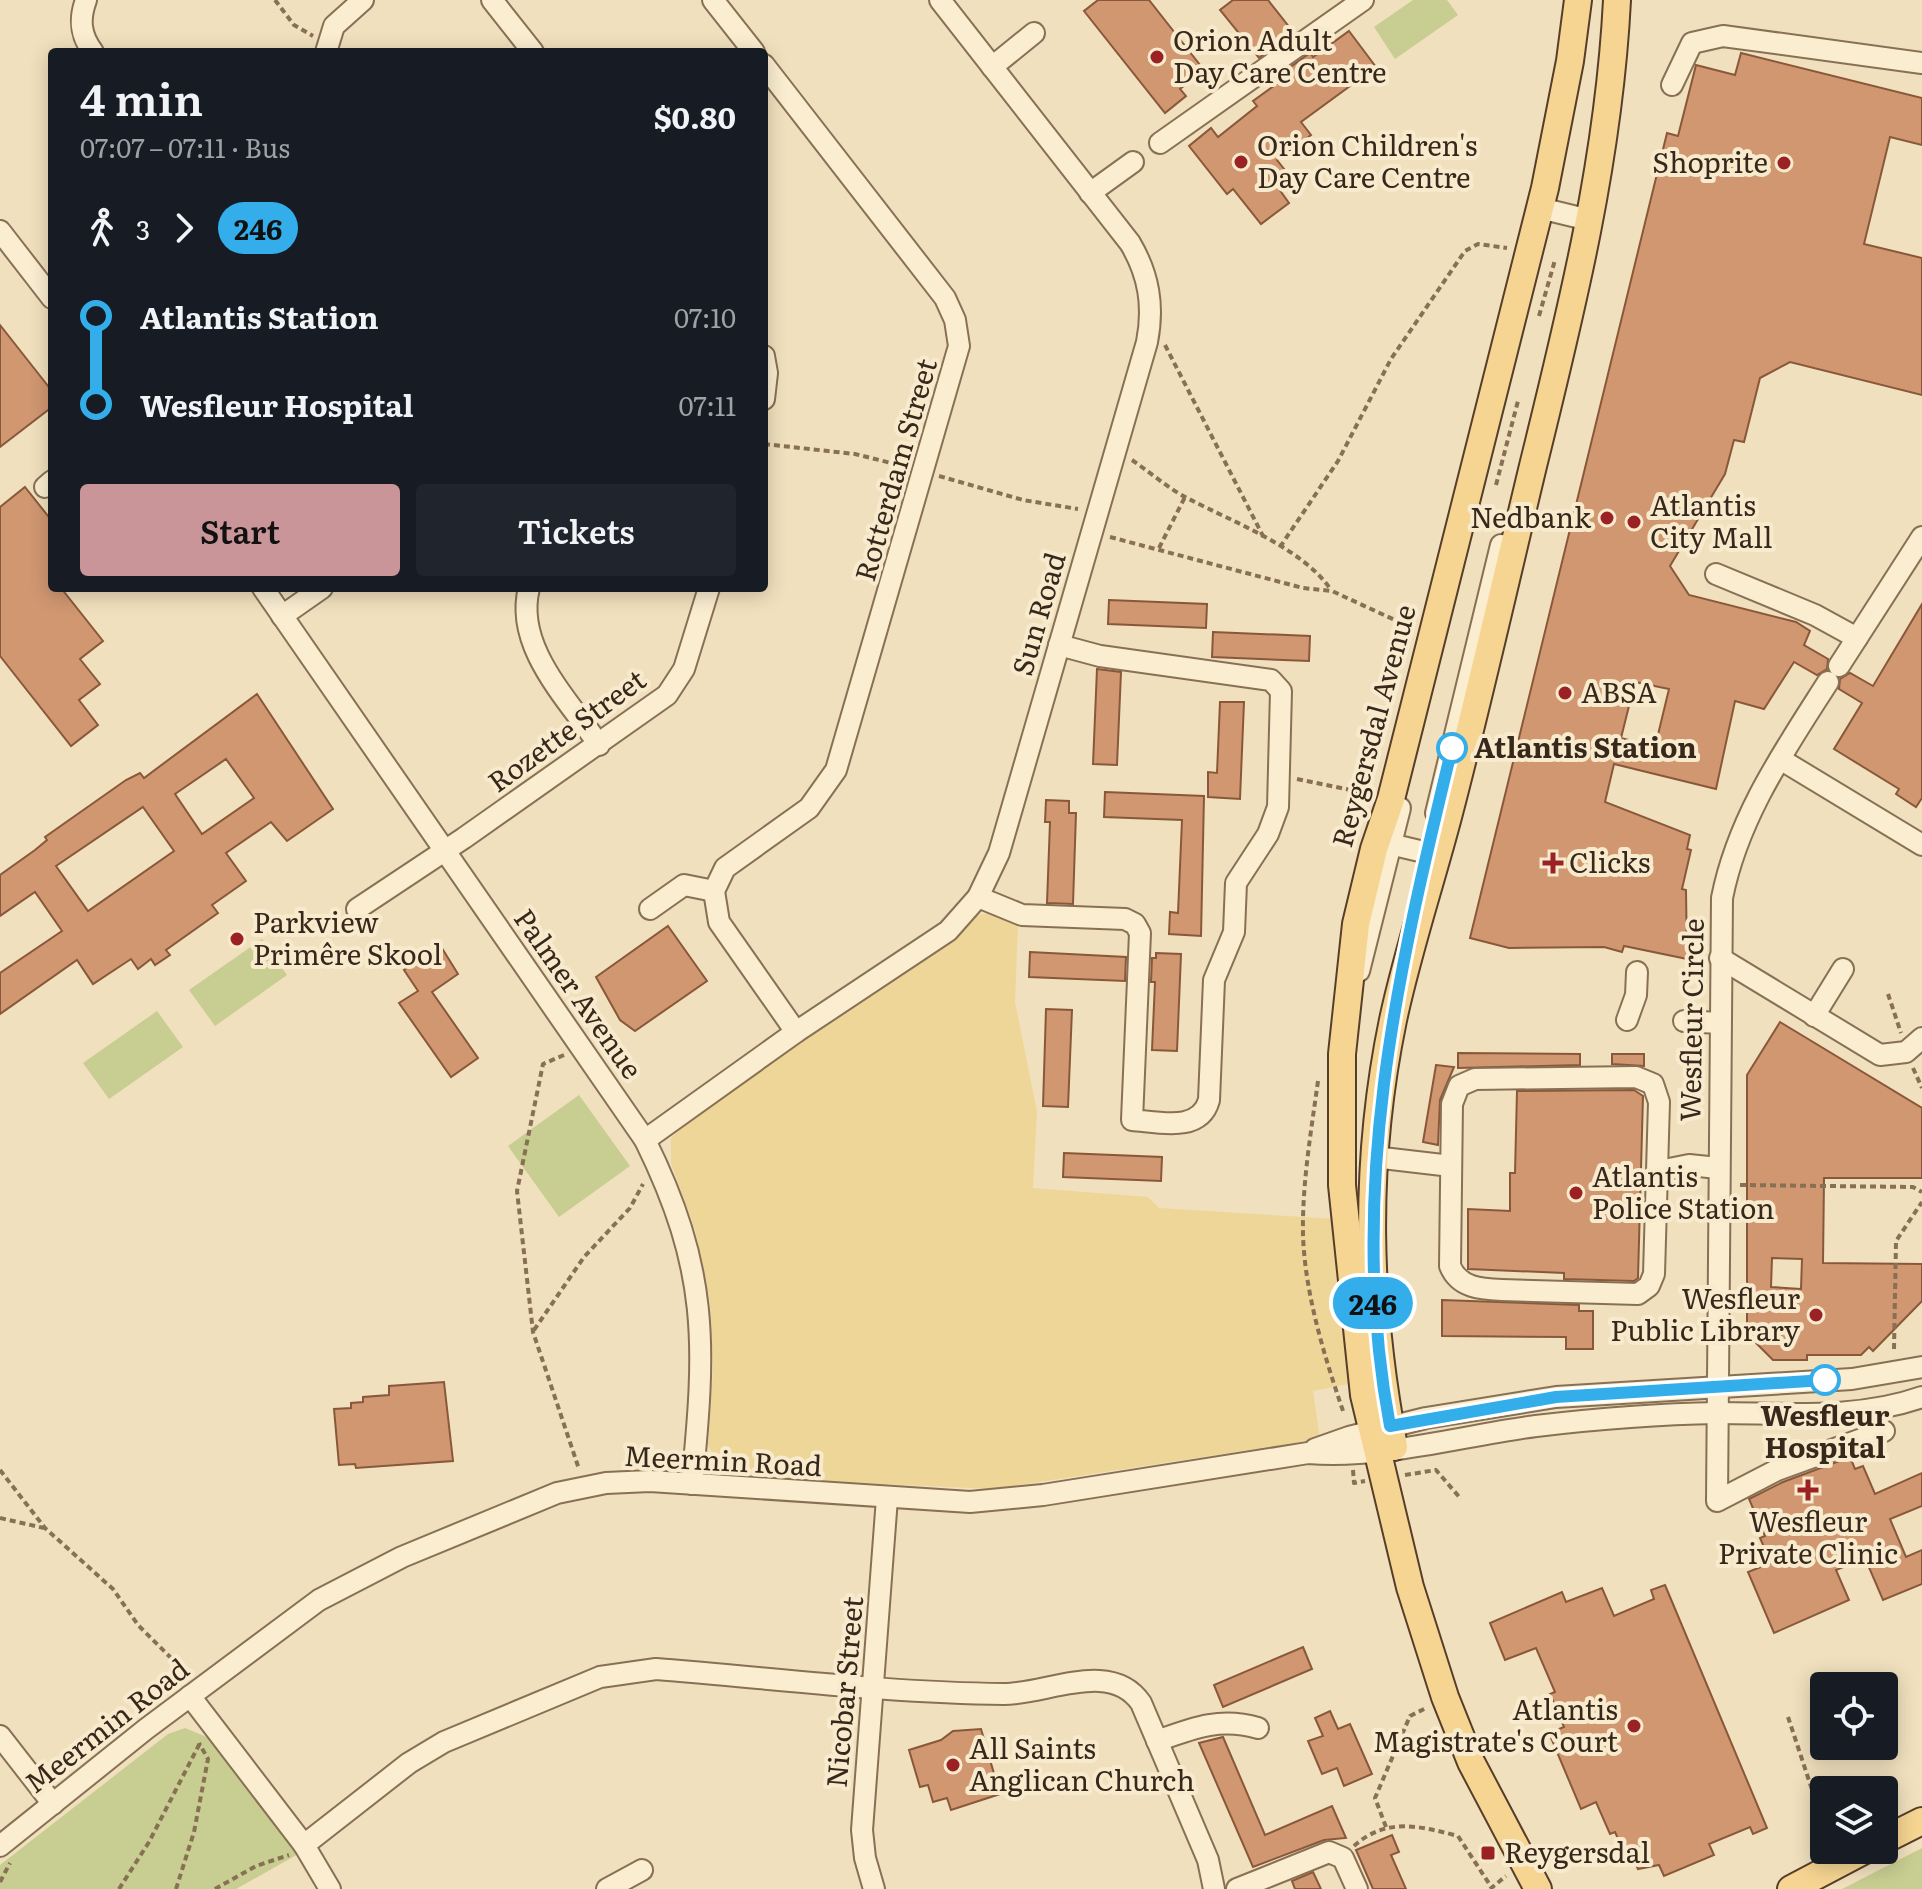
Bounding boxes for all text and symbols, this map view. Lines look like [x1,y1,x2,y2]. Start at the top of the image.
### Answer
place label: Orion Adult Day Care Centre [1173,18,1387,92]
marker: Orion Adult Day Care Centre [1148,48,1166,66]
text: 4 min [80,64,203,130]
text: $0.80 [654,94,736,138]
place label: Orion Children's Day Care Centre [1257,123,1477,197]
text: 07:07 – 07:11 · Bus [80,127,290,166]
place label: Shoprite [1652,140,1768,182]
marker: Orion Children's Day Care Centre [1232,153,1250,171]
marker: Shoprite [1775,154,1793,172]
icon: walk [80,206,124,250]
icon: forward [162,206,206,250]
text: 246 [234,207,282,249]
text: 3 [136,209,150,248]
text: Atlantis Station [140,294,379,338]
text: 07:10 [674,297,736,336]
street label: Rotterdam Street [842,352,946,586]
text: Wesfleur Hospital [140,382,414,426]
text: 07:11 [678,385,736,424]
place label: Atlantis City Mall [1650,483,1772,557]
button: Start [80,484,400,576]
button: Tickets [416,484,736,576]
place label: Nedbank [1470,495,1592,537]
marker: Nedbank [1598,509,1616,527]
marker: Atlantis City Mall [1625,513,1643,531]
street label: Sun Road [999,547,1075,680]
street label: Reygersdal Avenue [1319,599,1425,852]
street label: Rozette Street [478,657,654,801]
place label: ABSA [1581,670,1657,712]
marker: ABSA [1556,684,1574,702]
place label: Atlantis Station [1474,725,1697,767]
marker: Atlantis Station [1437,733,1467,763]
place label: Clicks [1569,840,1650,882]
marker: Clicks [1544,854,1562,872]
street label: Palmer Avenue [505,899,654,1087]
place label: Parkview Primêre Skool [253,900,442,974]
street label: Wesfleur Circle [1667,918,1713,1122]
marker: Parkview Primêre Skool [228,930,246,948]
place label: Atlantis Police Station [1592,1154,1775,1228]
marker: Atlantis Police Station [1567,1184,1585,1202]
place label: Wesfleur Public Library [1610,1276,1801,1350]
line badge: 246 [1327,1277,1419,1329]
text: 246 [1349,1282,1397,1324]
marker: Wesfleur Public Library [1807,1306,1825,1324]
marker: Wesfleur Hospital [1810,1365,1840,1395]
place label: Wesfleur Hospital [1761,1393,1889,1467]
street label: Meermin Road [623,1433,823,1485]
marker: Wesfleur Private Clinic [1797,1479,1819,1501]
place label: Wesfleur Private Clinic [1718,1499,1898,1573]
street label: Nicobar Street [814,1594,872,1789]
street label: Meermin Road [15,1647,197,1802]
map controls [1810,1672,1898,1864]
button: locate [1810,1672,1898,1760]
place label: Atlantis Magistrate's Court [1373,1687,1619,1761]
marker: Atlantis Magistrate's Court [1625,1717,1643,1735]
place label: All Saints Anglican Church [969,1726,1195,1800]
marker: All Saints Anglican Church [944,1756,962,1774]
button: layers [1810,1776,1898,1864]
place label: Reygersdal [1504,1830,1650,1872]
marker: Reygersdal [1479,1844,1497,1862]

